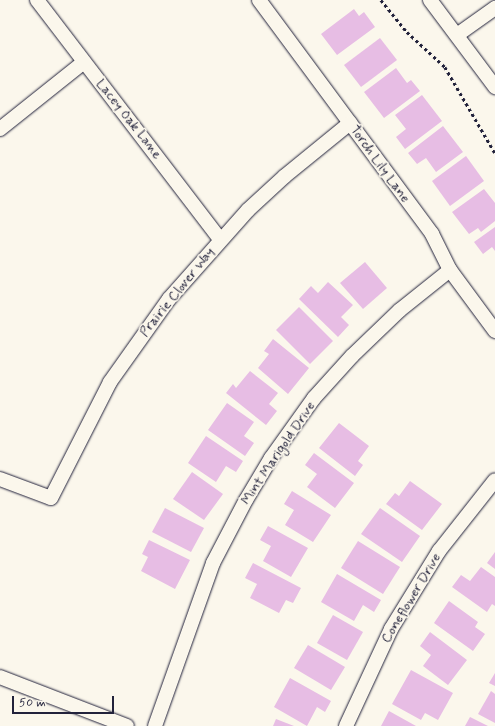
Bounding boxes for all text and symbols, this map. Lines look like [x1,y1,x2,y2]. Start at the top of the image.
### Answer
street label: Lacey Oak Lane [93,76,165,162]
street label: Torch Lily Lane [346,122,414,206]
street label: Prairie Clover Way [135,243,219,341]
street label: Mint Marigold Drive [238,399,318,507]
street label: Coneflower Drive [378,550,444,646]
scale bar [14,688,116,714]
text: 50 m [19,695,46,711]

